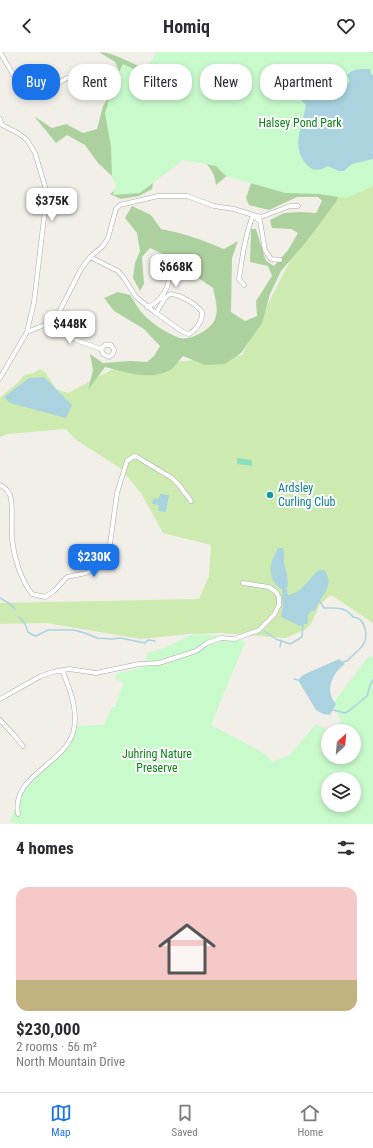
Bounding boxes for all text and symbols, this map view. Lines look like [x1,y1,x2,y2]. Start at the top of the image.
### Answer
icon: back [16,15,38,37]
icon: heart [335,15,357,37]
text: Homiq [163,16,210,37]
chip: Buy [12,64,60,100]
chip: Rent [68,64,121,100]
chip: Filters [129,64,192,100]
chip: New [200,64,252,100]
chip: Apartment [260,64,347,100]
park label: Halsey Pond Park [258,116,342,130]
pin: $375K [24,188,80,222]
text: $375K [35,193,69,208]
pin: $668K [148,254,204,288]
text: $668K [159,259,193,274]
pin: $448K [42,311,98,345]
text: $448K [53,316,87,331]
place label: Ardsley Curling Club [278,481,336,509]
marker: Ardsley Curling Club [265,490,275,500]
pin: $230K [66,544,122,578]
text: $230K [77,549,111,564]
north arrow [321,724,361,764]
map controls [321,724,361,812]
park label: Juhring Nature Preserve [122,747,192,775]
button: layers [321,772,361,812]
icon: filters [335,837,357,859]
text: 4 homes [16,838,74,858]
icon: home [151,913,223,985]
text: $230,000 [16,1019,80,1039]
text: 2 rooms · 56 m² [16,1039,97,1054]
text: North Mountain Drive [16,1054,125,1069]
tab: Map [50,1102,72,1139]
tab: Saved [172,1102,198,1139]
tab: Home [297,1102,323,1139]

